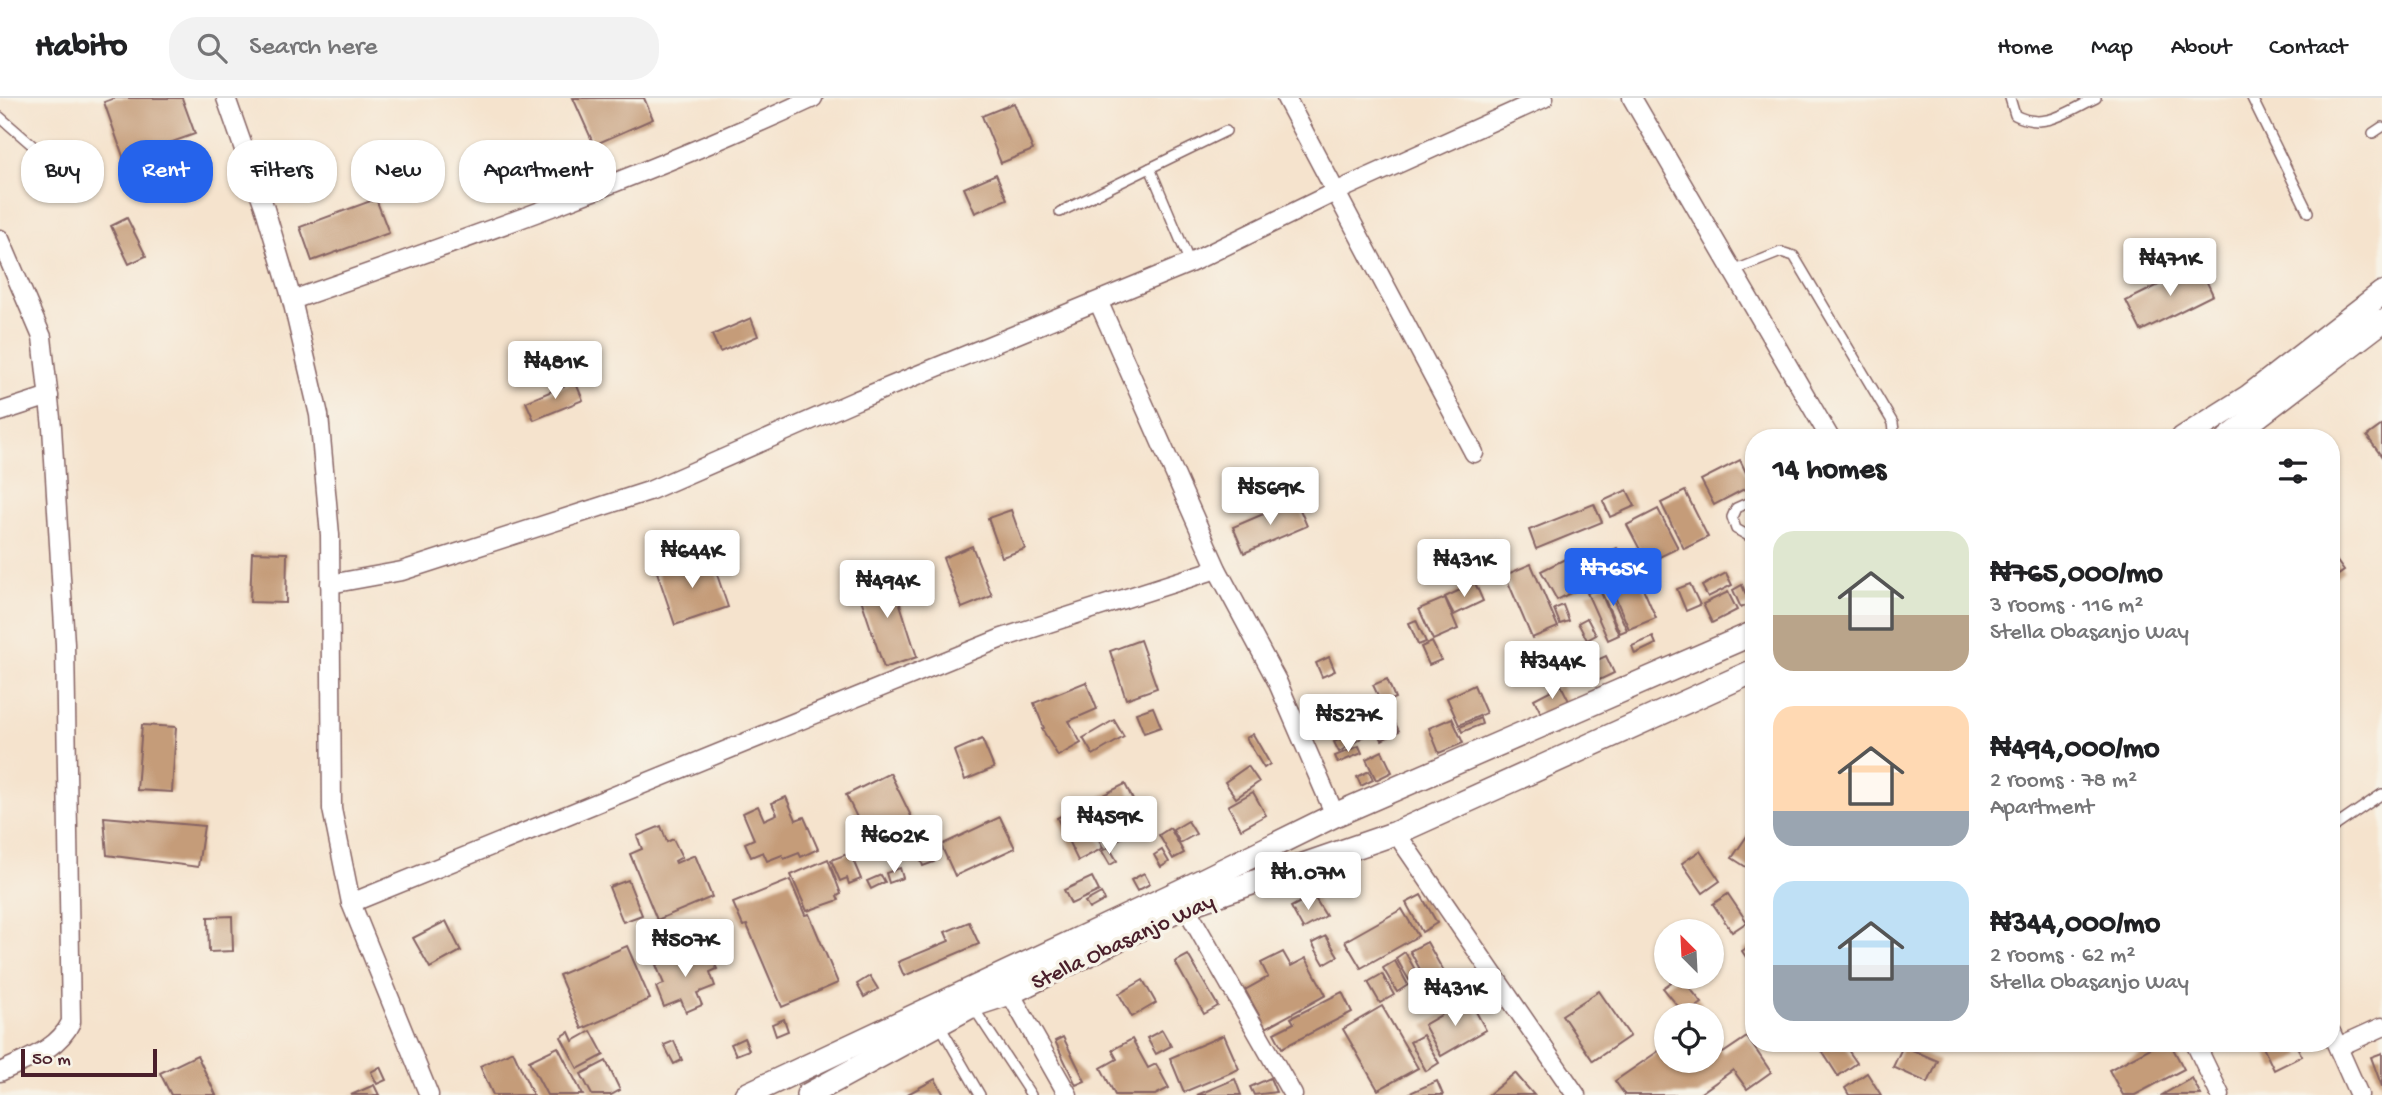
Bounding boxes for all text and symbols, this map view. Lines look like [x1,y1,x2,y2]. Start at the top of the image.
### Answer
search box [169,17,659,80]
text: Habito [35,29,127,67]
icon: search [193,29,231,67]
text: Search here [249,33,377,64]
text: Home [1997,34,2053,63]
text: Map [2091,34,2133,63]
text: About [2171,34,2231,63]
text: Contact [2269,34,2347,63]
chip: Buy [21,140,104,203]
chip: Rent [118,140,213,203]
chip: Filters [227,140,337,203]
chip: New [351,140,445,203]
chip: Apartment [459,140,616,203]
pin: ₦471K [2121,238,2219,298]
text: ₦471K [2139,247,2201,274]
pin: ₦481K [506,342,604,401]
text: ₦481K [524,350,586,377]
icon: filters [2274,452,2312,490]
text: 14 homes [1773,454,1886,489]
pin: ₦569K [1221,468,1319,527]
text: ₦569K [1238,476,1302,503]
pin: ₦644K [643,531,741,590]
text: ₦644K [661,539,723,566]
pin: ₦431K [1415,540,1513,599]
text: ₦431K [1433,548,1495,575]
pin: ₦765K [1564,548,1662,608]
text: ₦765K [1581,557,1646,584]
text: ₦765,000/mo [1990,558,2163,593]
icon: home [1829,559,1913,643]
pin: ₦494K [838,560,936,620]
text: ₦494K [856,569,918,596]
text: 3 rooms · 116 m² [1990,593,2143,620]
text: Stella Obasanjo Way [1990,620,2189,647]
pin: ₦344K [1503,642,1601,701]
text: ₦344K [1521,650,1583,677]
pin: ₦527K [1299,694,1397,754]
text: ₦527K [1316,703,1380,730]
text: ₦494,000/mo [1990,733,2160,768]
icon: home [1829,734,1913,818]
text: 2 rooms · 78 m² [1990,768,2137,795]
text: Apartment [1990,795,2094,822]
pin: ₦459K [1060,796,1158,856]
text: ₦459K [1077,805,1141,832]
pin: ₦602K [845,816,943,875]
text: ₦602K [861,824,927,851]
pin: ₦1.07M [1251,852,1365,912]
text: ₦1.07M [1271,861,1345,888]
street label: Stella Obasanjo Way [1028,889,1219,997]
text: ₦344,000/mo [1990,908,2160,943]
icon: home [1829,909,1913,993]
north arrow [1654,919,1724,989]
map controls [1654,919,1724,1073]
pin: ₦507K [636,920,734,979]
text: ₦507K [652,928,718,955]
text: 2 rooms · 62 m² [1990,943,2135,970]
pin: ₦431K [1406,968,1504,1028]
text: Stella Obasanjo Way [1990,970,2189,997]
text: ₦431K [1424,977,1486,1004]
button: locate [1654,1003,1724,1073]
scale bar [21,1046,158,1078]
text: 50 m [32,1049,71,1072]

